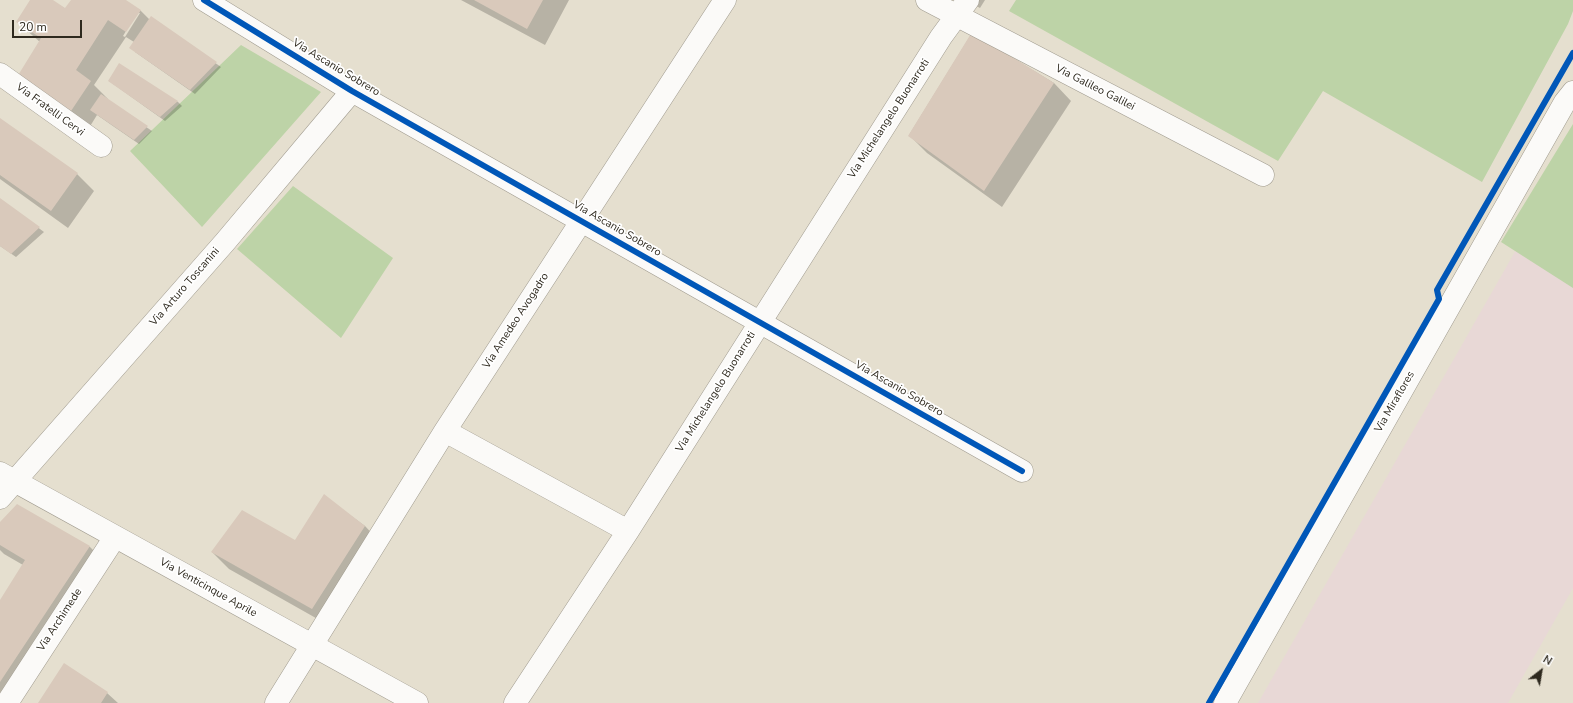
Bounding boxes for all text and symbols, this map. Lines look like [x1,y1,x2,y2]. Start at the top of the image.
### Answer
scale bar [14,12,84,38]
text: 20 m [19,19,47,35]
street label: Via Ascanio Sobrero [290,37,382,99]
street label: Via Michelangelo Buonarroti [845,57,933,181]
street label: Via Galileo Galilei [1053,62,1137,114]
street label: Via Fratelli Cervi [13,81,87,139]
street label: Via Ascanio Sobrero [571,198,663,260]
street label: Via Arturo Toscanini [147,245,223,329]
street label: Via Amedeo Avogadro [480,271,552,371]
street label: Via Michelangelo Buonarroti [673,329,759,455]
street label: Via Ascanio Sobrero [853,358,945,420]
street label: Via Miraflores [1372,369,1418,435]
street label: Via Venticinque Aprile [157,556,259,620]
street label: Via Archimede [35,586,85,654]
north arrow [1521,651,1561,691]
text: N [1540,652,1555,669]

